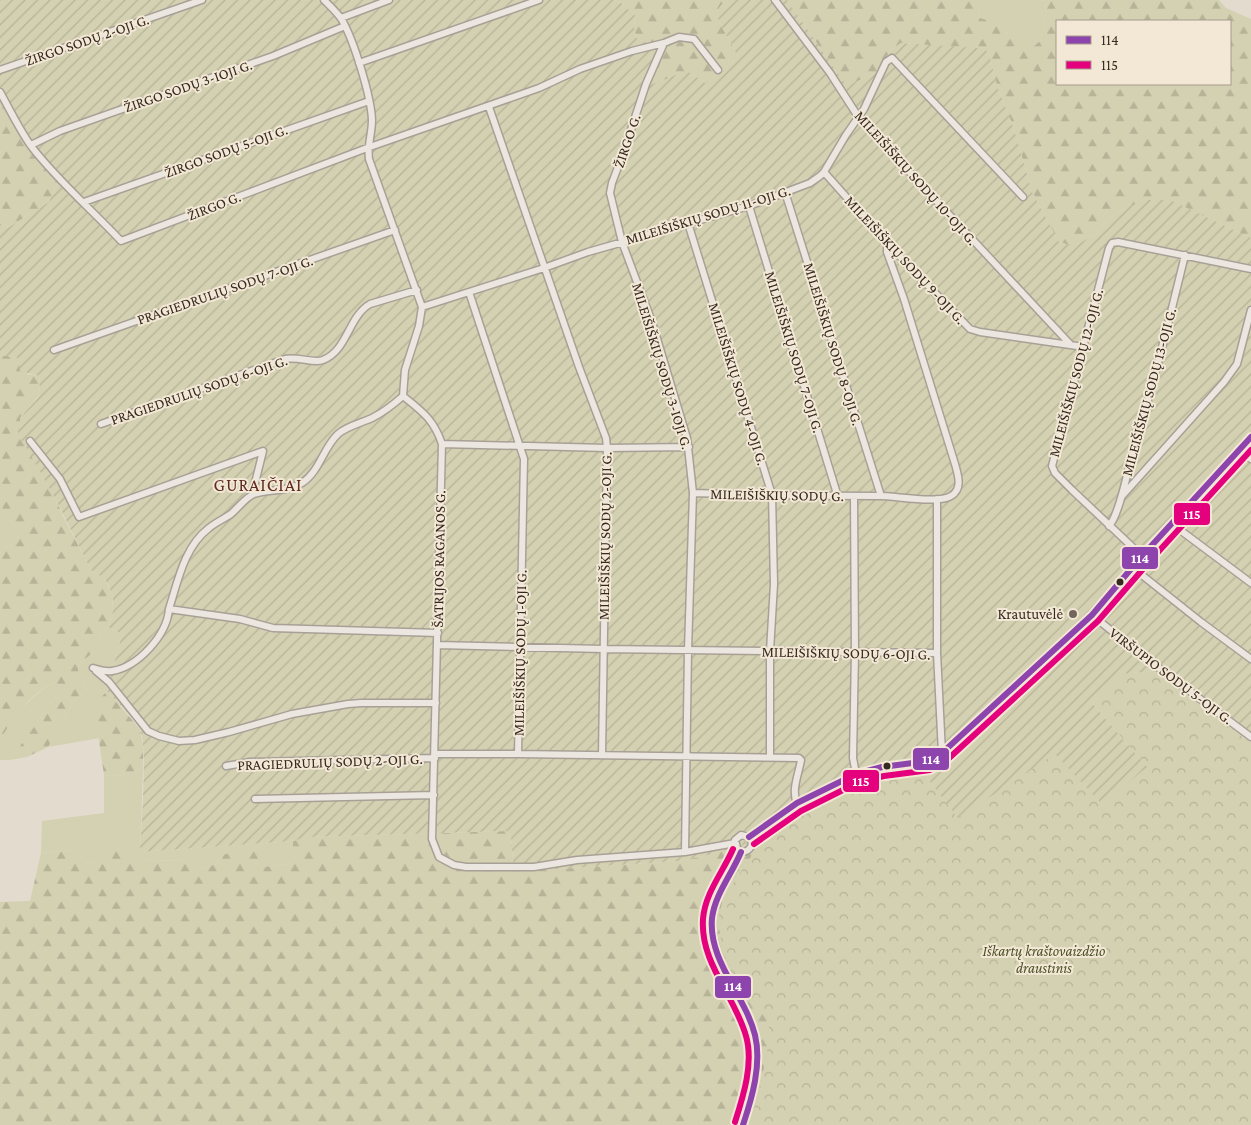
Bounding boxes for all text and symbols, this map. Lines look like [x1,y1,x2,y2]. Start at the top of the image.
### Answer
street label: ŽIRGO SODŲ 2-OJI G. [23,11,151,70]
legend [1056,20,1231,85]
text: 114 [1101,32,1119,48]
street label: ŽIRGO SODŲ 3-IOJI G. [122,57,254,116]
text: 115 [1101,57,1118,73]
street label: MILEIŠIŠKIŲ SODŲ 10-OJI G. [851,108,980,249]
street label: ŽIRGO G. [610,112,644,170]
street label: ŽIRGO SODŲ 5-OJI G. [162,121,290,182]
street label: MILEIŠIŠKIŲ SODŲ 11-OJI G. [624,182,793,249]
street label: ŽIRGO G. [185,189,243,223]
street label: MILEIŠIŠKIŲ SODŲ 9-OJI G. [841,193,968,328]
street label: PRAGIEDRULIŲ SODŲ 7-OJI G. [135,252,315,329]
street label: MILEIŠIŠKIŲ SODŲ 8-OJI G. [800,261,865,428]
street label: MILEIŠIŠKIŲ SODŲ 7-OJI G. [761,269,826,435]
street label: MILEIŠIŠKIŲ SODŲ 3-IOJI G. [628,281,695,451]
street label: MILEIŠIŠKIŲ SODŲ 12-OJI G. [1046,287,1107,459]
street label: MILEIŠIŠKIŲ SODŲ 4-OJI G. [705,301,770,467]
street label: MILEIŠIŠKIŲ SODŲ 13-OJI G. [1119,306,1180,478]
street label: PRAGIEDRULIŲ SODŲ 6-OJI G. [108,352,290,429]
street label: MILEIŠIŠKIŲ SODŲ 2-OJI G. [596,452,615,620]
district label: GURAIČIAI [214,475,302,495]
street label: MILEIŠIŠKIŲ SODŲ G. [710,486,844,505]
street label: ŠATRIJOS RAGANOS G. [430,490,449,628]
line badge: 115 [1173,502,1211,526]
text: 115 [1183,506,1201,522]
line badge: 114 [1121,546,1159,570]
text: 114 [1131,550,1149,566]
street label: MILEIŠIŠKIŲ SODŲ 1-OJI G. [511,570,530,736]
unlabelled marker [1115,577,1125,587]
place label: Krautuvėlė [998,606,1063,622]
marker: Krautuvėlė [1067,608,1079,620]
street label: VIRŠUPIO SODŲ 5-OJI G. [1106,624,1236,728]
street label: MILEIŠIŠKIŲ SODŲ 6-OJI G. [761,644,931,663]
line badge: 114 [912,747,950,771]
street label: PRAGIEDRULIŲ SODŲ 2-OJI G. [237,751,423,774]
text: 114 [922,751,940,767]
unlabelled marker [882,761,892,771]
line badge: 115 [842,769,880,793]
text: 115 [852,773,870,789]
park label: Iškartų kraštovaizdžio draustinis [983,943,1105,976]
line badge: 114 [714,975,752,999]
text: 114 [724,978,742,994]

